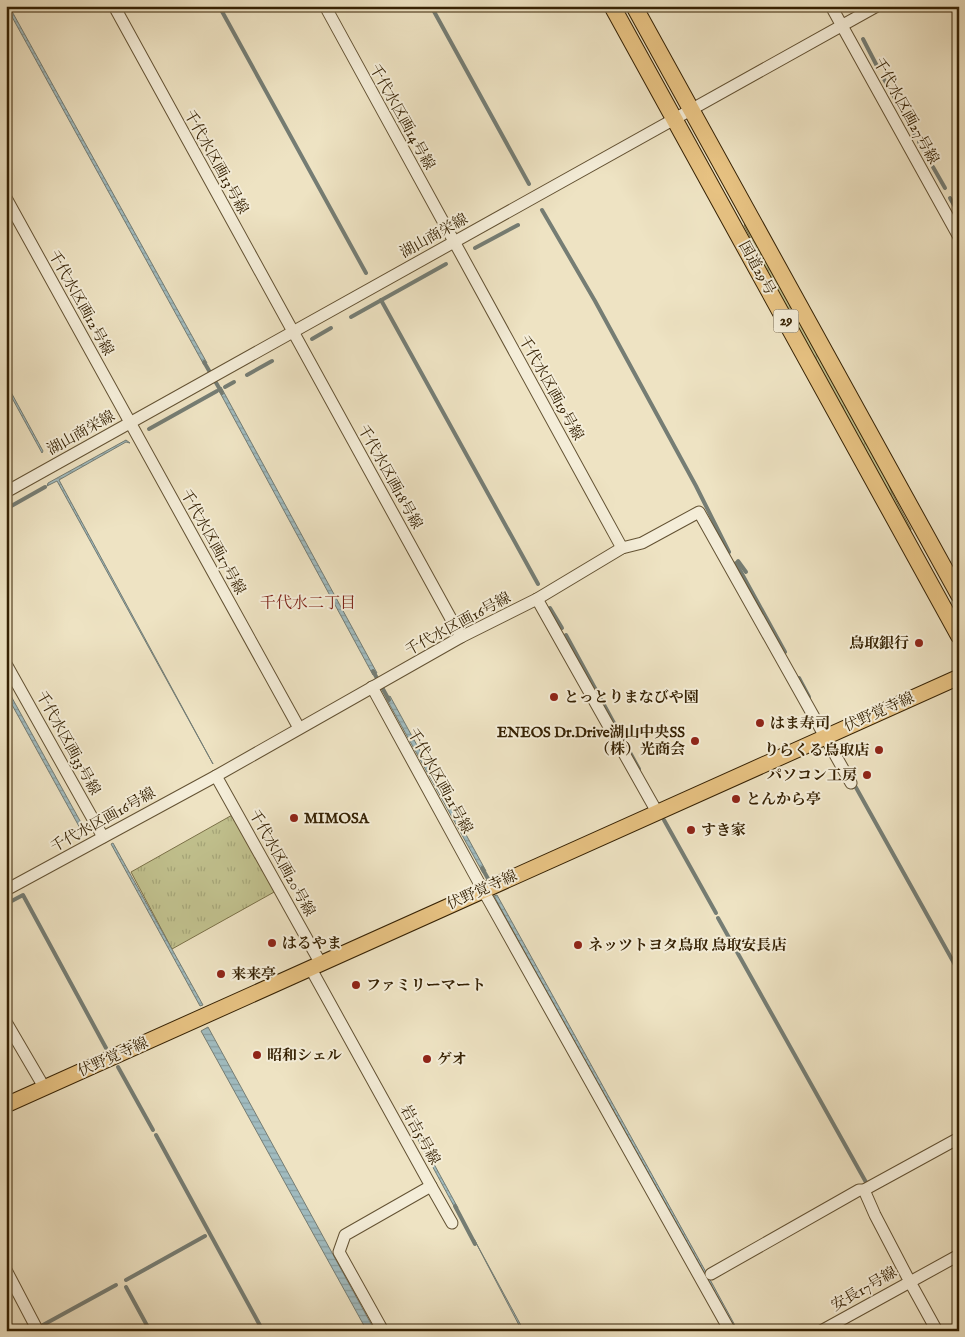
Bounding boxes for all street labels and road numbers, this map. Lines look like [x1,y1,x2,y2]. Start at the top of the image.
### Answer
street label: 千代水区画27号線 [869,54,943,168]
street label: 千代水区画14号線 [365,61,439,173]
street label: 千代水区画13号線 [180,107,252,217]
street label: 湖山商栄線 [397,210,471,262]
street label: 国道29号 [734,238,780,298]
street label: 千代水区画12号線 [44,247,118,359]
road number: 29 [774,310,798,332]
street label: 千代水区画19号線 [514,332,588,444]
street label: 湖山商栄線 [44,407,118,459]
street label: 千代水区画18号線 [353,421,427,533]
street label: 千代水区画17号線 [176,486,250,598]
street label: 千代水区画16号線 [402,588,514,660]
street label: 千代水区画33号線 [32,688,104,798]
street label: 伏野覚寺線 [841,688,917,736]
street label: 千代水区画21号線 [403,725,477,837]
street label: 千代水区画16号線 [47,783,159,857]
street label: 千代水区画20号線 [245,806,319,920]
street label: 伏野覚寺線 [444,866,520,914]
street label: 伏野覚寺線 [75,1033,151,1081]
street label: 岩吉5号線 [396,1102,444,1168]
street label: 安長17号線 [828,1263,900,1315]

